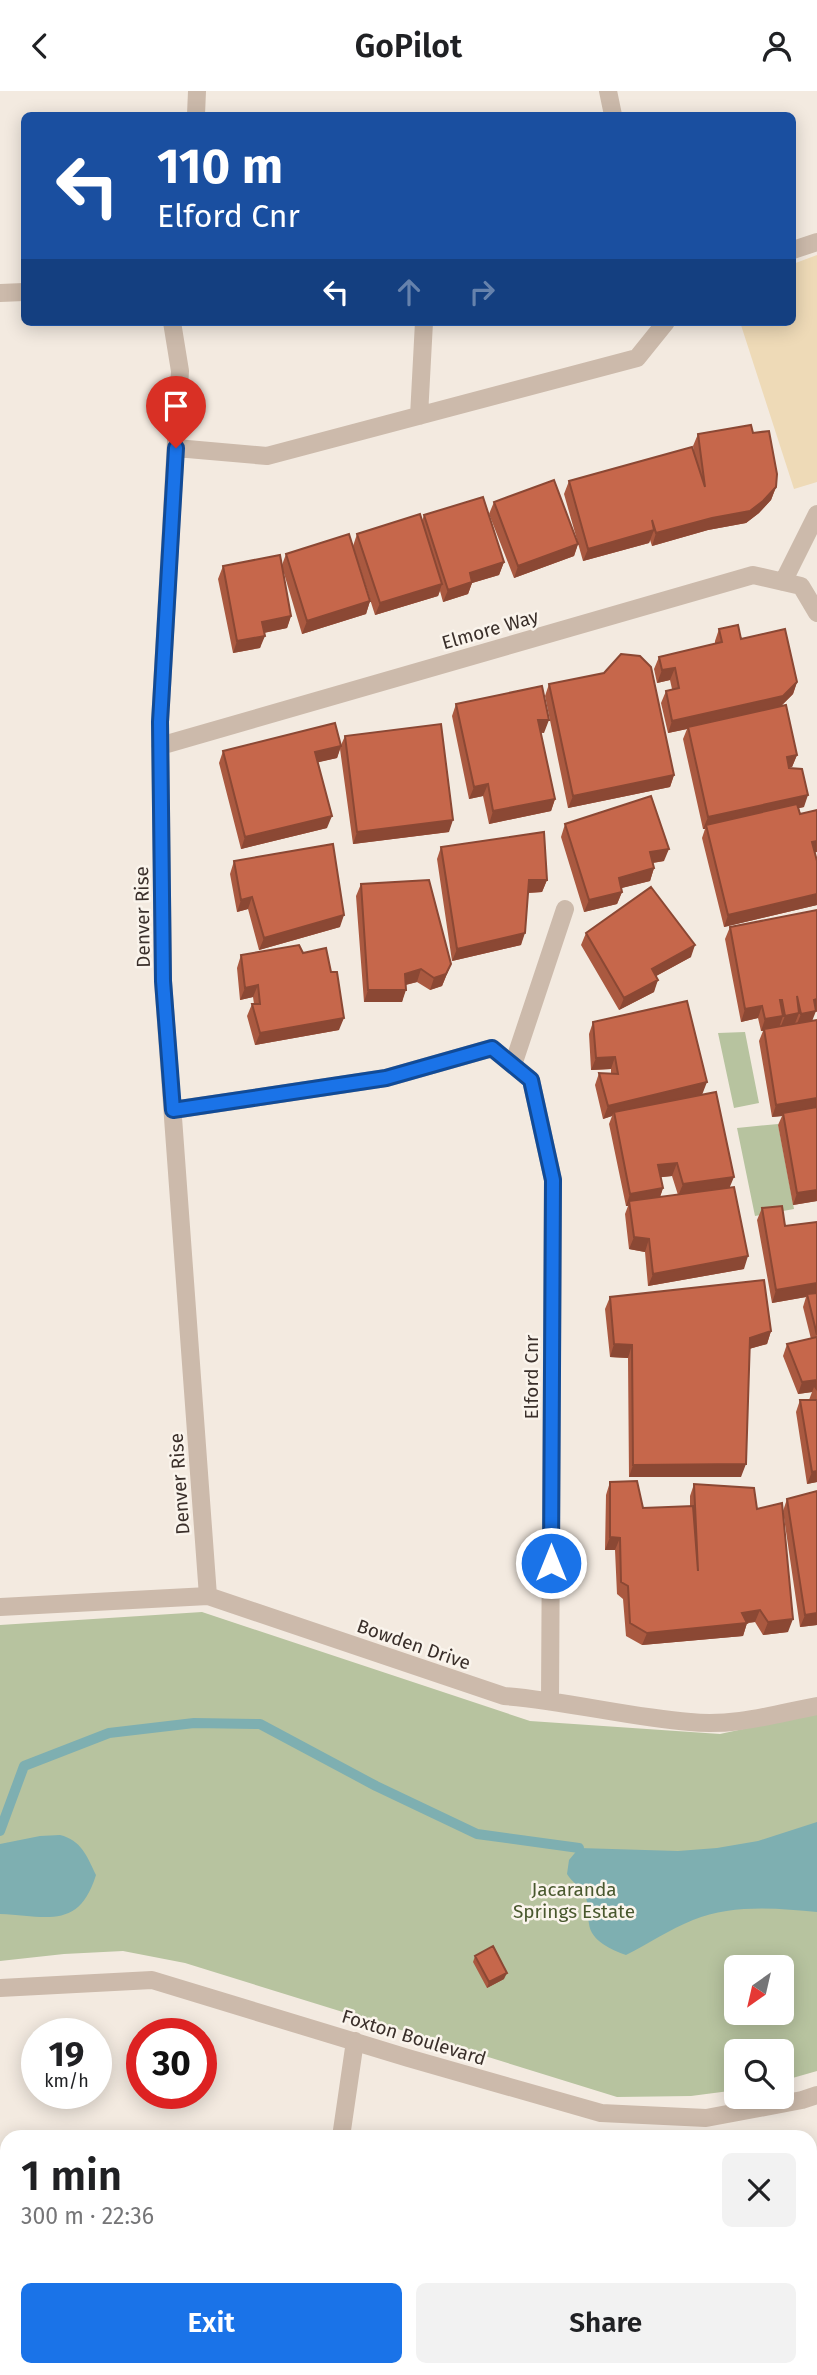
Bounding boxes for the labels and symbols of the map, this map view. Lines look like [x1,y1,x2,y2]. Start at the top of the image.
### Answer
pin [146,376,206,448]
street label: Elmore Way [439,605,542,654]
street label: Denver Rise [130,866,155,968]
street label: Elford Cnr [520,1334,543,1419]
street label: Denver Rise [164,1432,195,1535]
position arrow [514,1526,588,1600]
street label: Bowden Drive [354,1614,474,1675]
park label: Jacaranda Springs Estate [513,1878,635,1923]
north arrow [724,1955,794,2025]
street label: Foxton Boulevard [339,2005,489,2070]
speed limit sign: 30 [126,2018,217,2109]

